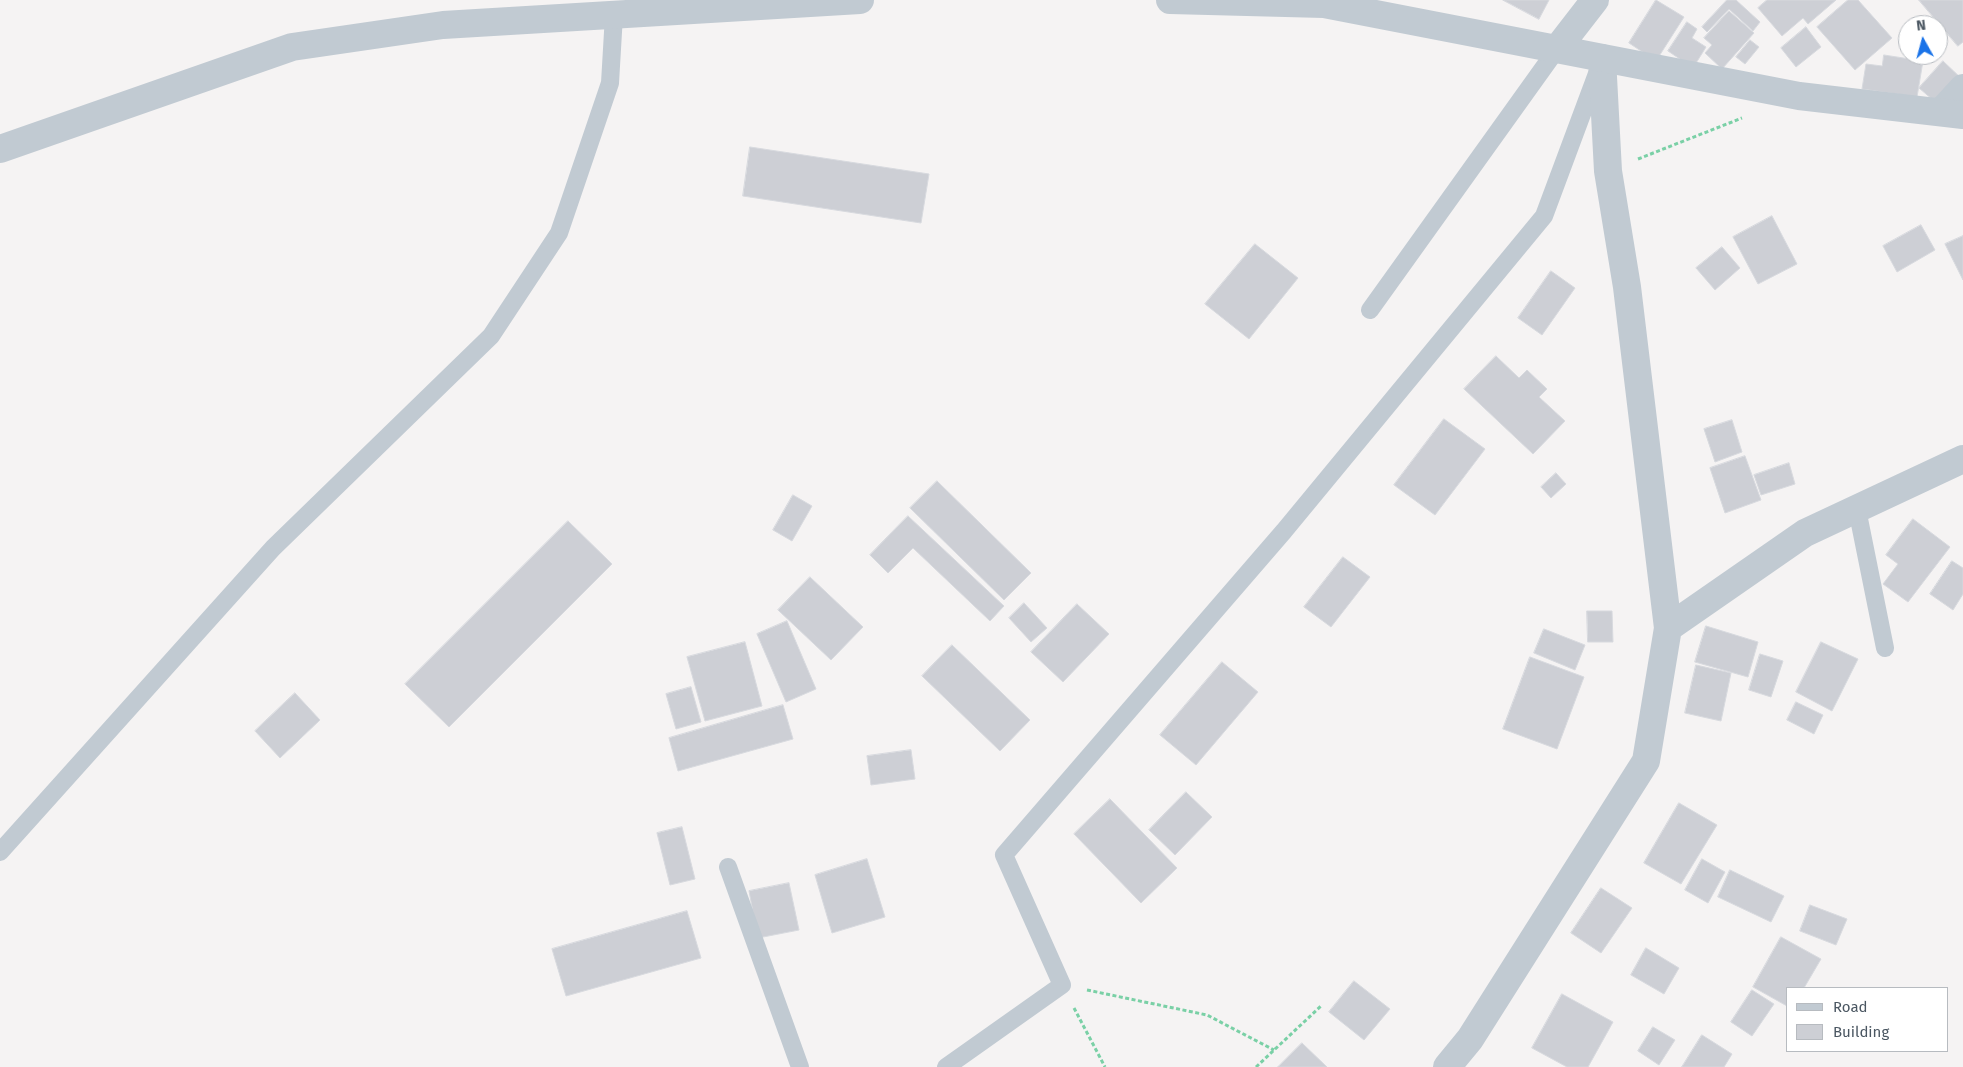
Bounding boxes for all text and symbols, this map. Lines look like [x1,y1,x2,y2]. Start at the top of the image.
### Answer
north arrow [1898,15,1948,65]
text: N [1916,17,1927,35]
legend [1786,987,1948,1052]
text: Road [1833,998,1868,1016]
text: Building [1833,1023,1889,1041]

